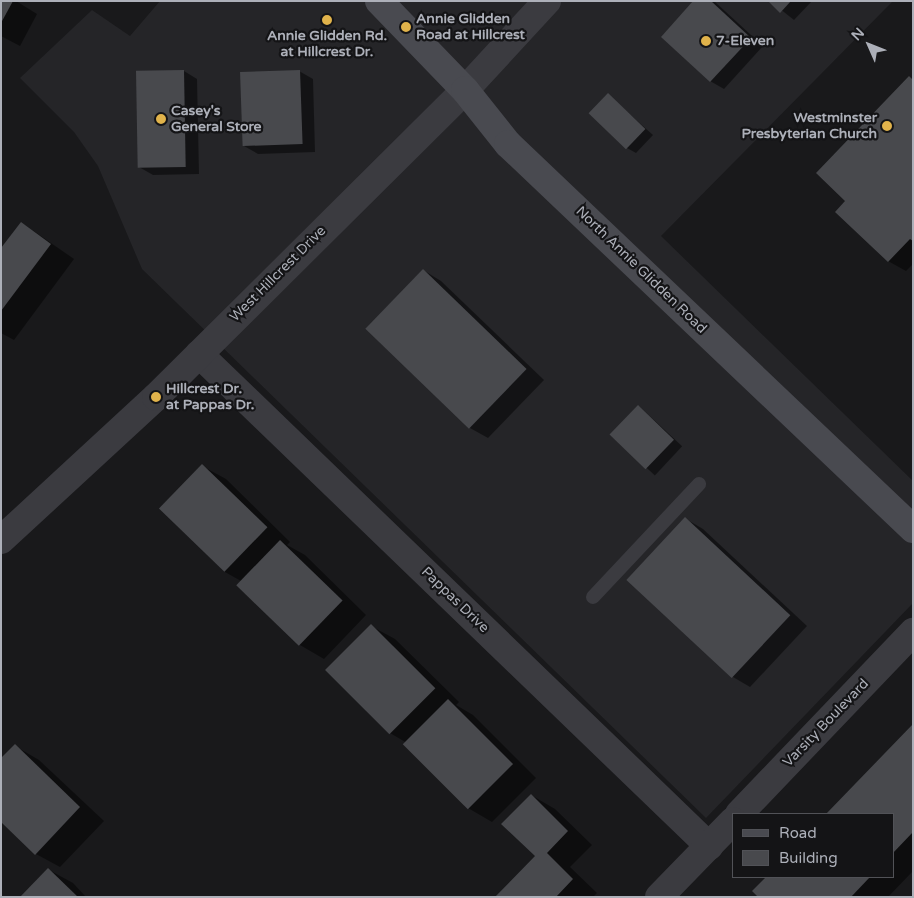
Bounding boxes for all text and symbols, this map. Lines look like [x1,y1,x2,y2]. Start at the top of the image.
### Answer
place label: Annie Glidden Road at Hillcrest [416,11,525,44]
marker: Annie Glidden Rd. at Hillcrest Dr. [321,14,333,26]
north arrow [844,20,894,70]
marker: Annie Glidden Road at Hillcrest [400,21,412,33]
text: N [848,24,868,44]
place label: Annie Glidden Rd. at Hillcrest Dr. [267,28,387,60]
place label: 7-Eleven [716,33,774,49]
marker: 7-Eleven [700,35,712,47]
place label: Casey's General Store [171,103,261,136]
place label: Westminster Presbyterian Church [741,110,877,142]
marker: Casey's General Store [155,113,167,125]
marker: Westminster Presbyterian Church [881,120,893,132]
street label: North Annie Glidden Road [572,203,710,337]
street label: West Hillcrest Drive [227,223,329,325]
place label: Hillcrest Dr. at Pappas Dr. [166,381,254,414]
marker: Hillcrest Dr. at Pappas Dr. [150,391,162,403]
street label: Pappas Drive [418,564,492,636]
street label: Varsity Boulevard [780,675,872,771]
legend [732,813,894,878]
text: Road [779,824,817,842]
text: Building [779,849,838,867]

